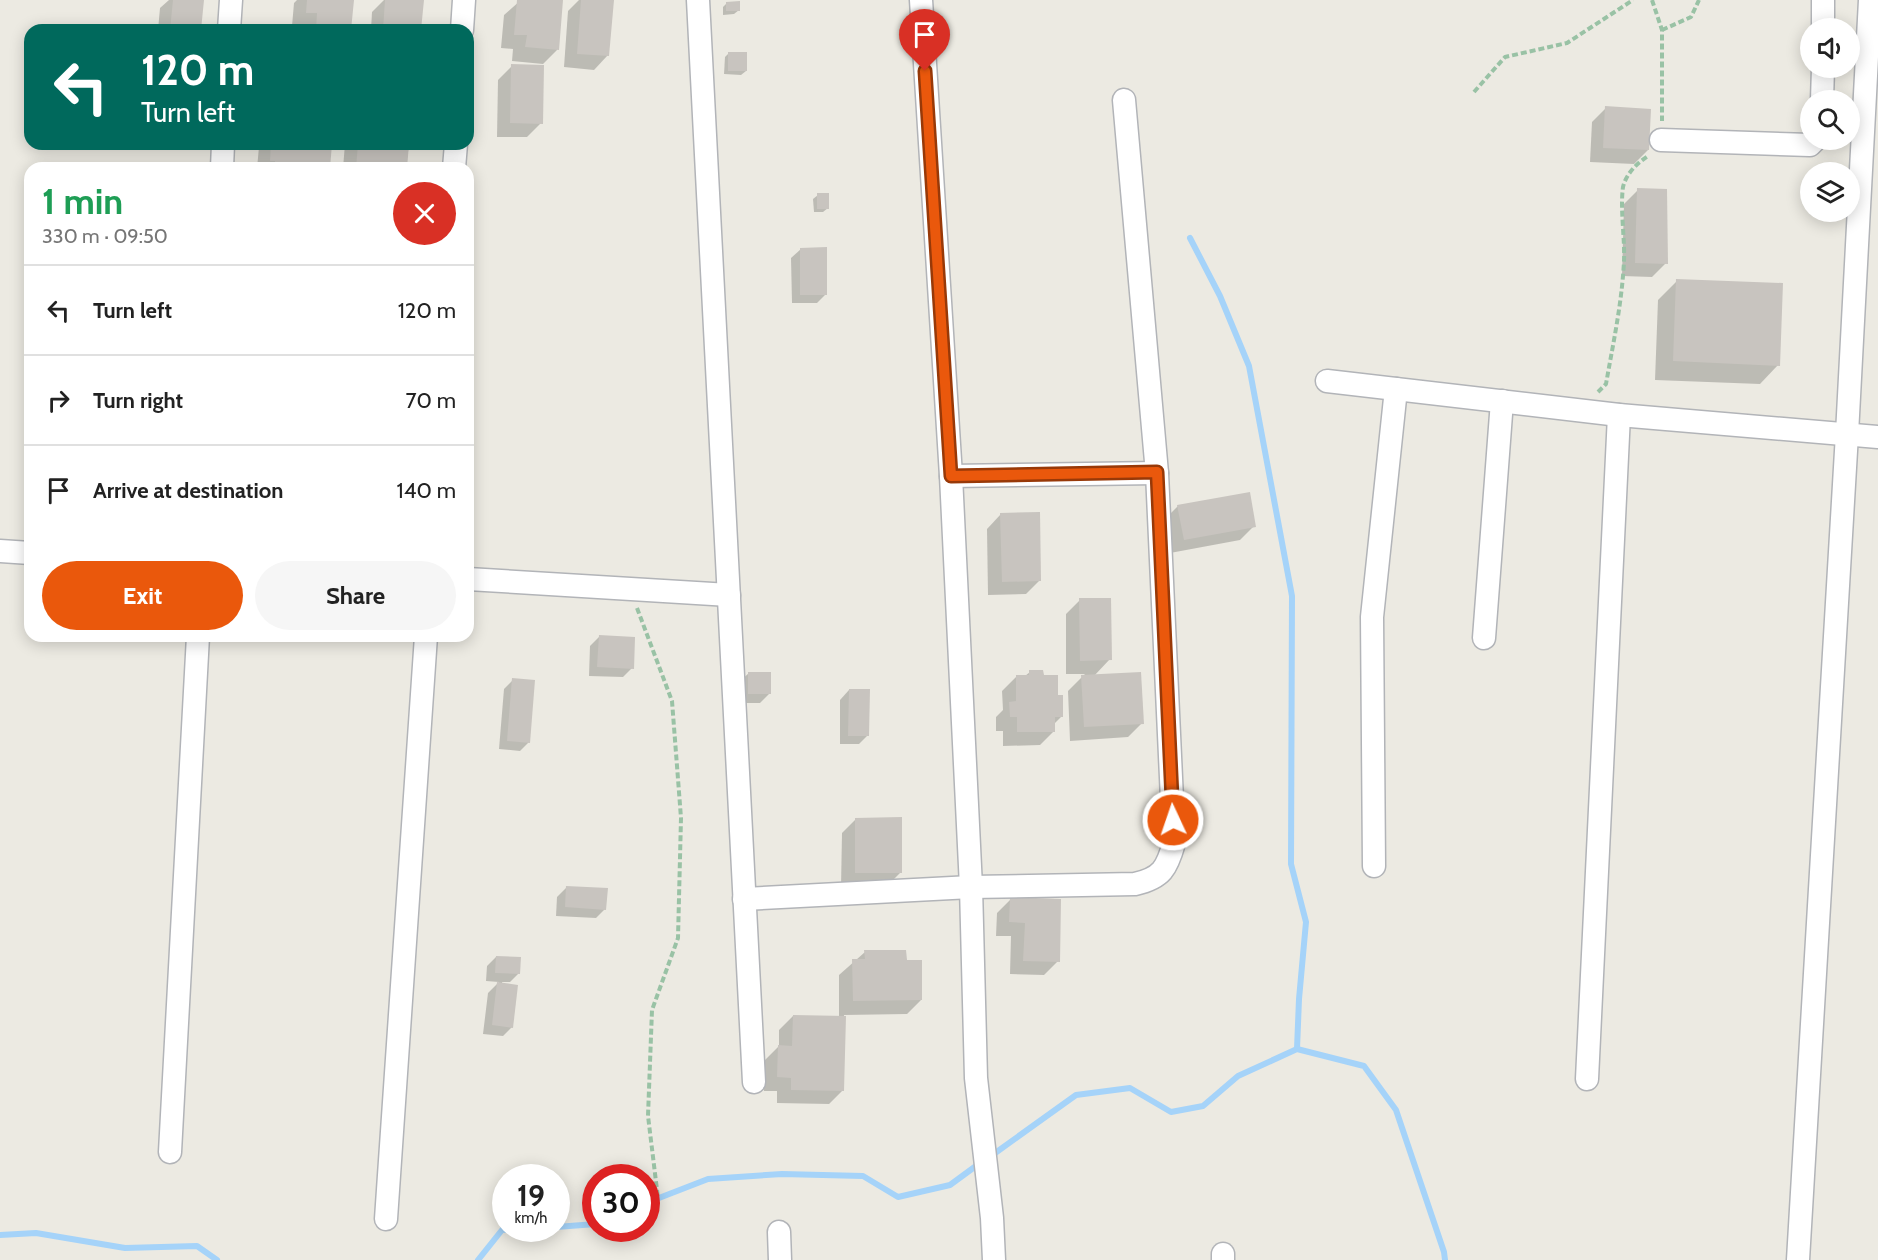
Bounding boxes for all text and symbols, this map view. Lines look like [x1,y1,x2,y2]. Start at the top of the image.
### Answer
pin [899,9,950,71]
icon: arrive [908,18,941,51]
map controls [1800,18,1860,222]
button: sound [1800,18,1860,78]
text: 120 m [141,44,254,96]
icon: left [42,48,120,126]
button: search [1800,90,1860,150]
text: Turn left [141,96,235,129]
button: layers [1800,162,1860,222]
text: 1 min [42,179,123,223]
button: close [393,182,456,245]
text: 330 m · 09:50 [42,224,168,248]
icon: left [42,294,75,327]
text: Turn left [93,297,172,324]
text: 120 m [398,297,456,324]
icon: right [42,384,75,417]
text: Turn right [93,387,183,414]
text: 70 m [406,387,456,414]
icon: arrive [42,474,75,507]
text: Arrive at destination [93,477,283,504]
text: 140 m [397,477,456,504]
button: Exit [42,561,243,630]
button: Share [255,561,456,630]
position arrow [1141,788,1205,852]
speed limit sign: 30 [582,1164,660,1242]
text: 19 [517,1177,545,1214]
text: km/h [515,1209,547,1227]

